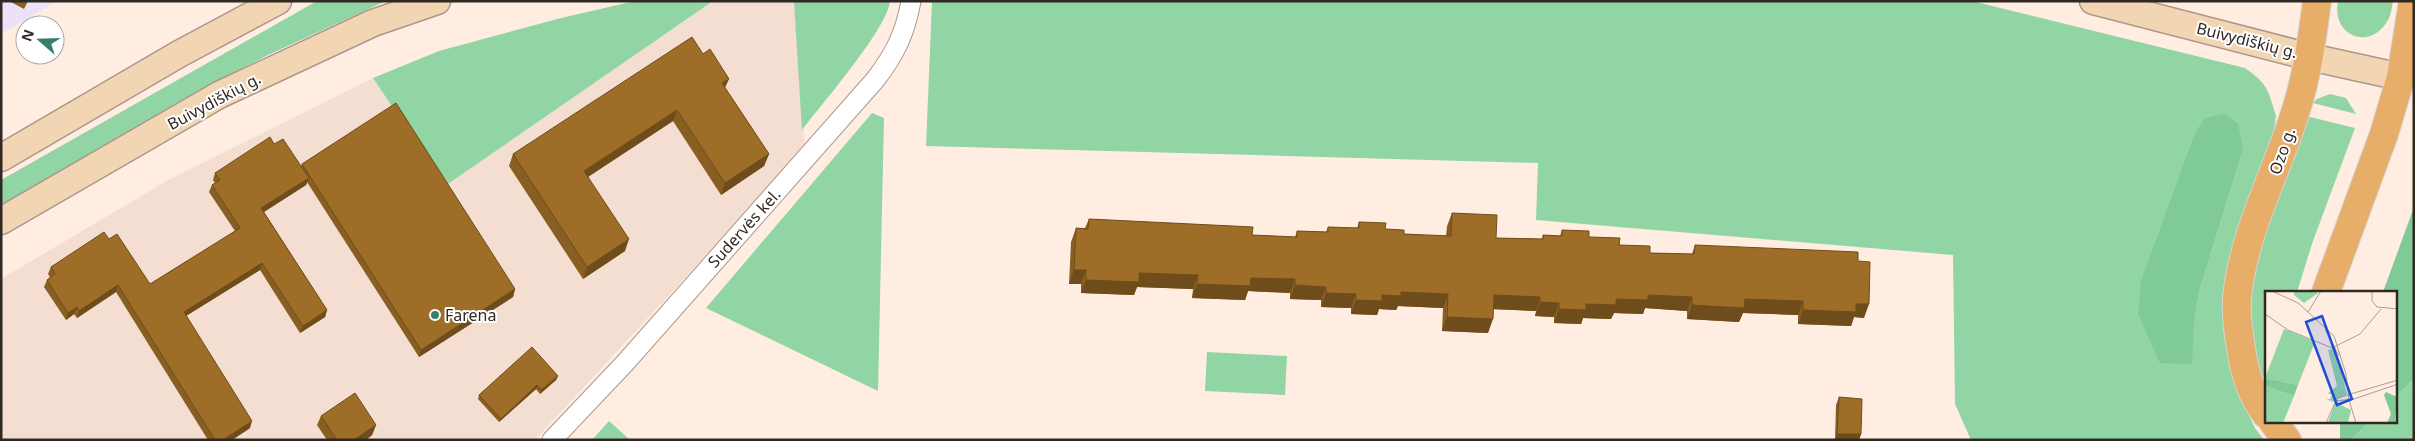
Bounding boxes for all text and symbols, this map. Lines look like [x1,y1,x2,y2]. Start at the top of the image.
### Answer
north arrow [15,15,65,65]
street label: Buivydiškių g. [2194,17,2300,63]
text: N [16,27,38,44]
street label: Buivydiškių g. [163,67,265,135]
street label: Ozo g. [2264,125,2300,177]
street label: Sudervės kel. [703,184,785,272]
inset map [2265,291,2398,424]
place label: Farena [445,304,496,326]
marker: Farena [429,309,441,321]

